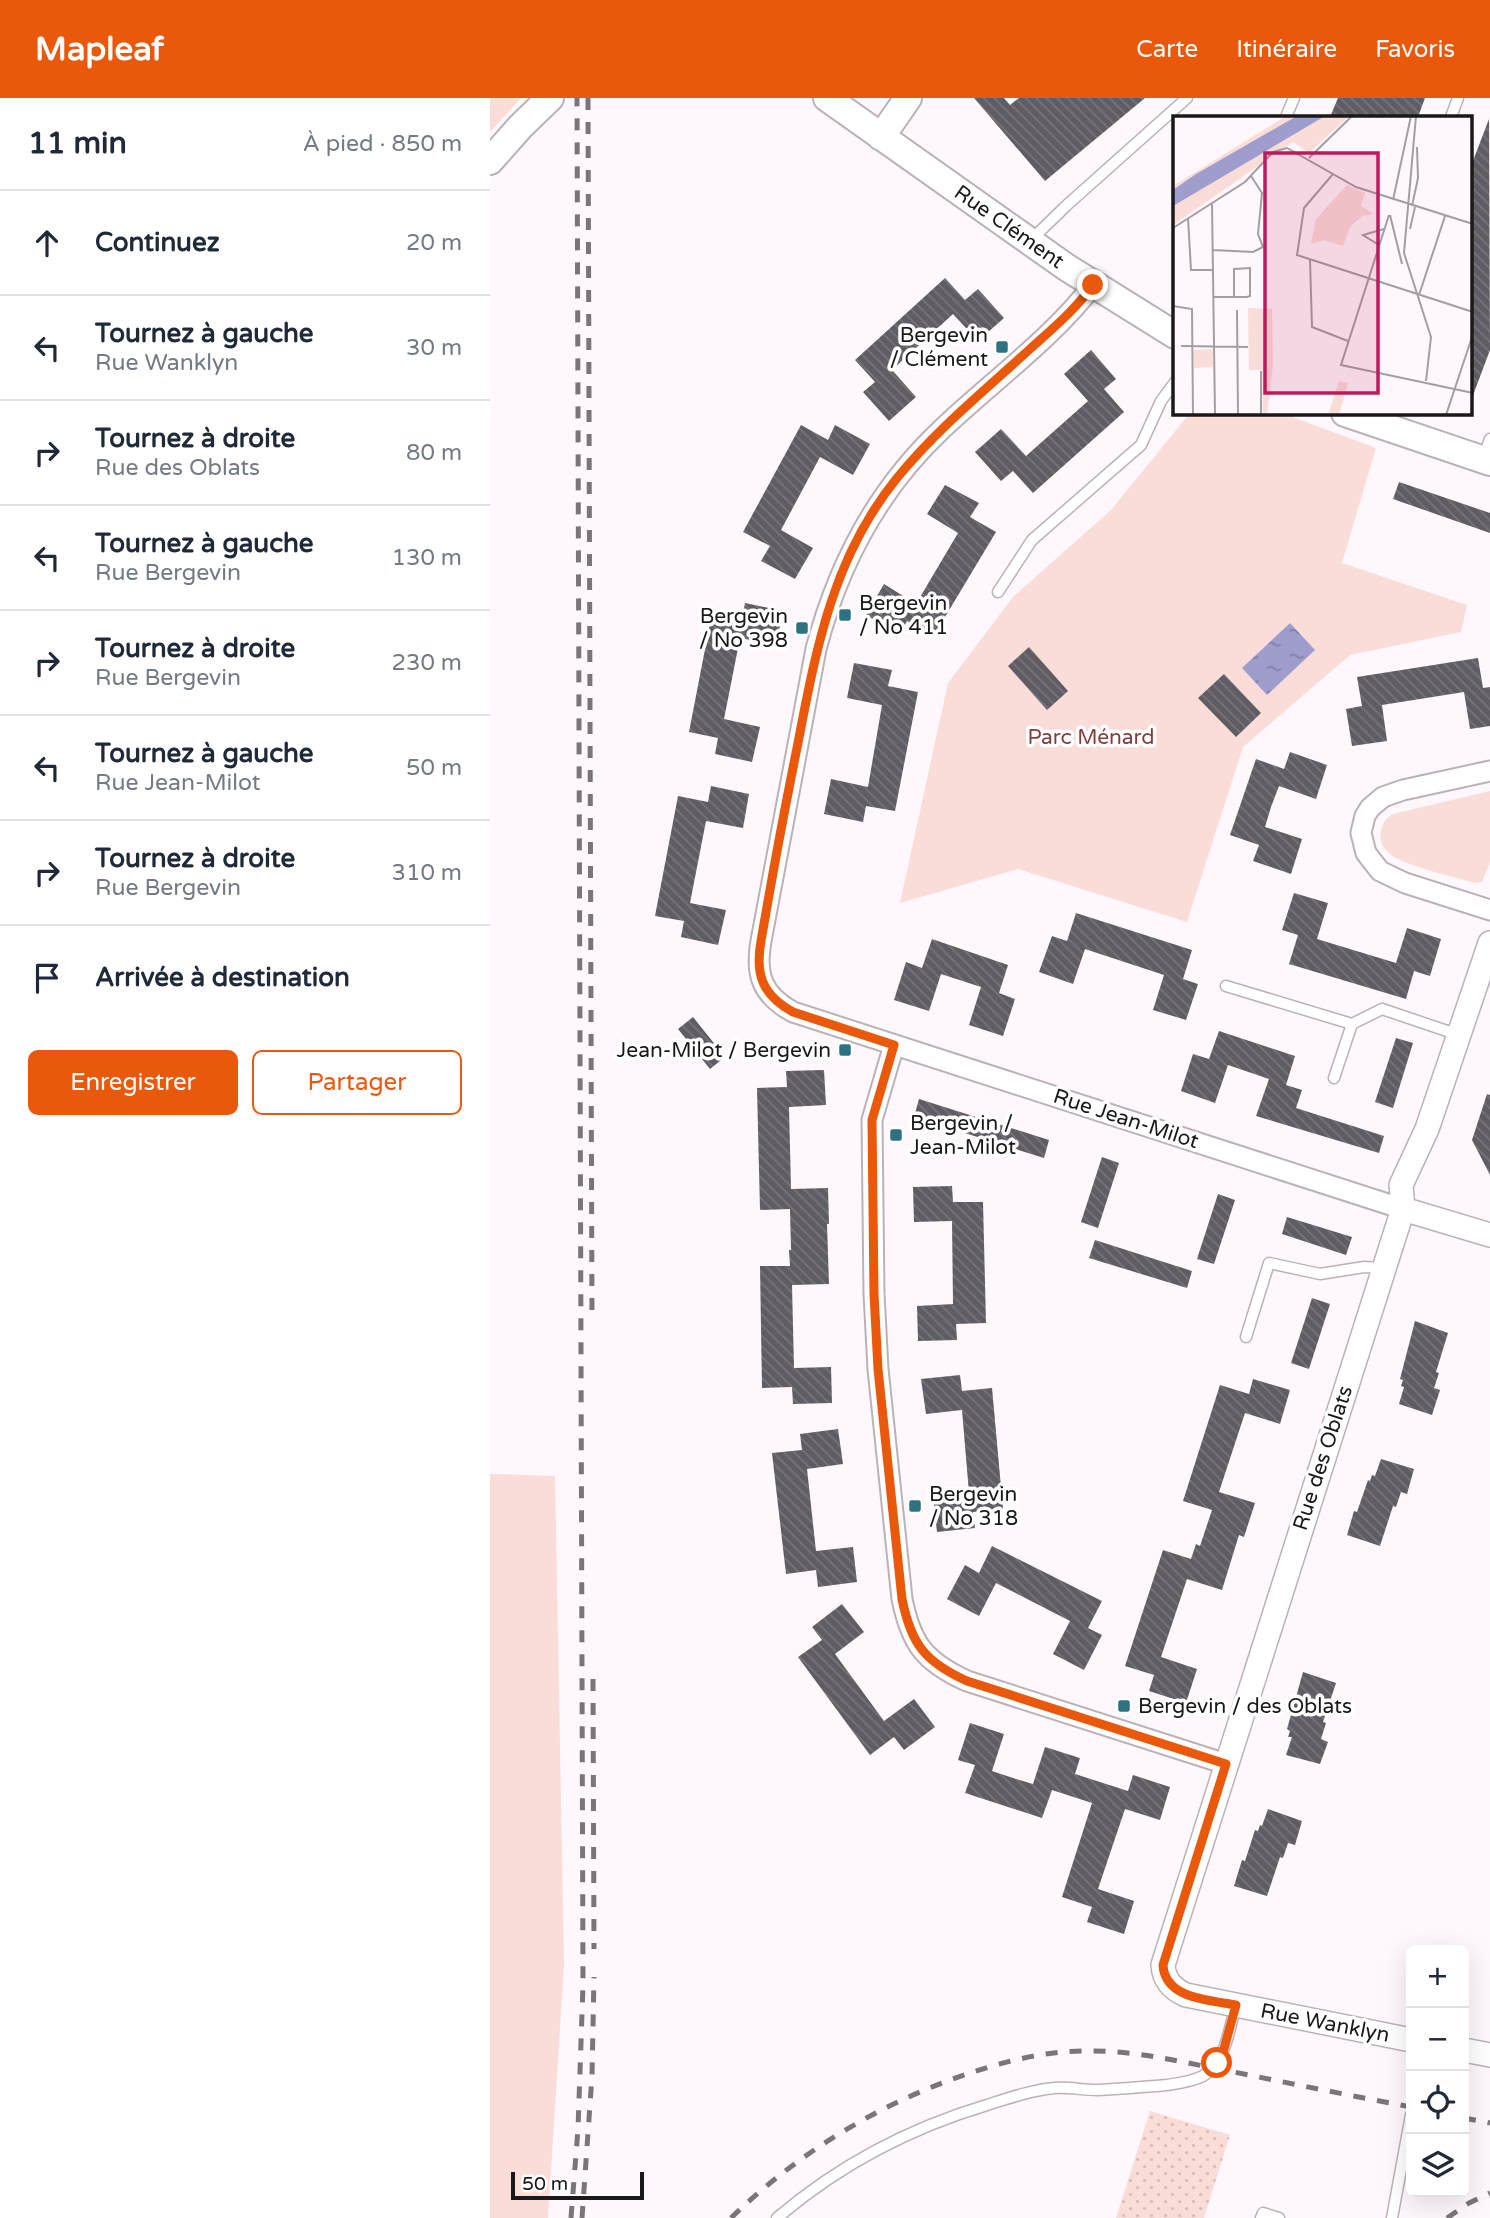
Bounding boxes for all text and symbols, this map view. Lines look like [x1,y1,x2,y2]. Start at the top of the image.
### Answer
text: Mapleaf [35,30,164,69]
text: Carte [1136,35,1198,64]
text: Itinéraire [1236,35,1337,64]
text: Favoris [1375,35,1455,64]
inset map [1173,116,1472,415]
text: 11 min [28,125,127,162]
text: À pied · 850 m [303,130,462,158]
street label: Rue Clément [949,180,1069,274]
icon: ahead [28,224,66,262]
text: Continuez [95,227,220,258]
text: 20 m [406,229,462,257]
route end [1077,269,1108,300]
text: Tournez à gauche [95,318,314,349]
place label: Bergevin / Clément [890,323,988,372]
icon: left [28,329,66,367]
text: 30 m [406,334,462,362]
marker: Bergevin / Clément [994,339,1010,355]
text: Rue Wanklyn [95,349,238,377]
text: Tournez à droite [95,423,295,454]
icon: right [28,434,66,472]
text: 80 m [406,439,462,467]
text: Rue des Oblats [95,454,260,482]
text: Tournez à gauche [95,528,314,559]
icon: left [28,539,66,577]
text: 130 m [392,544,462,572]
text: Rue Bergevin [95,559,241,587]
place label: Bergevin / No 411 [859,591,948,640]
place label: Bergevin / No 398 [699,604,788,653]
marker: Bergevin / No 411 [837,607,853,623]
marker: Bergevin / No 398 [794,620,810,636]
text: Tournez à droite [95,633,295,664]
icon: right [28,644,66,682]
text: 230 m [392,649,462,677]
text: Rue Bergevin [95,664,241,692]
park label: Parc Ménard [1027,725,1155,750]
text: Tournez à gauche [95,738,314,769]
icon: left [28,749,66,787]
text: 50 m [406,754,462,782]
text: Rue Jean-Milot [95,769,261,797]
text: Tournez à droite [95,843,295,874]
icon: right [28,854,66,892]
text: 310 m [392,859,462,887]
text: Rue Bergevin [95,874,241,902]
icon: arrive [28,959,66,997]
text: Arrivée à destination [95,962,350,993]
place label: Jean-Milot / Bergevin [616,1038,831,1063]
marker: Jean-Milot / Bergevin [837,1042,853,1058]
button: Enregistrer [28,1050,238,1115]
button: Partager [252,1050,462,1115]
street label: Rue Jean-Milot [1050,1084,1202,1154]
place label: Bergevin / Jean-Milot [910,1111,1016,1160]
marker: Bergevin / Jean-Milot [888,1127,904,1143]
street label: Rue des Oblats [1288,1382,1358,1534]
place label: Bergevin / No 318 [929,1482,1018,1531]
marker: Bergevin / No 318 [907,1498,923,1514]
place label: Bergevin / des Oblats [1138,1694,1352,1719]
marker: Bergevin / des Oblats [1116,1698,1132,1714]
map controls [1406,1945,1469,2197]
button: + [1406,1945,1469,2008]
street label: Rue Wanklyn [1258,1998,1392,2048]
button: − [1406,2008,1469,2071]
route start [1201,2047,1232,2078]
button: locate [1406,2071,1469,2134]
button: layers [1406,2134,1469,2197]
scale bar [511,2169,644,2201]
text: 50 m [522,2173,568,2195]

